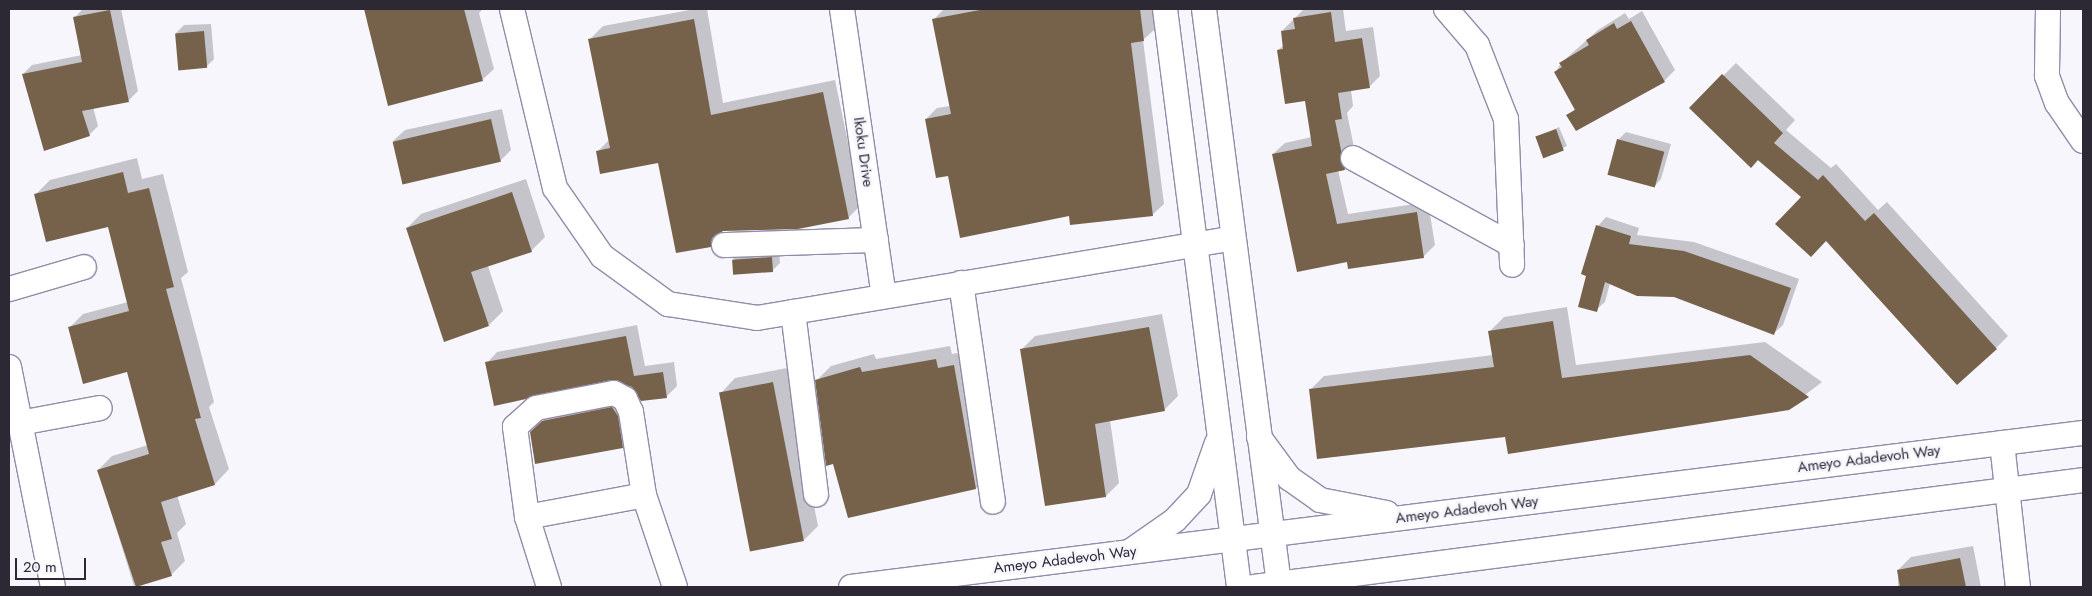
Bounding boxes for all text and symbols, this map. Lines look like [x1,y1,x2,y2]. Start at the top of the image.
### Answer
street label: Ikoku Drive [849,116,877,188]
street label: Ameyo Adadevoh Way [1796,441,1942,477]
street label: Ameyo Adadevoh Way [1394,492,1540,528]
street label: Ameyo Adadevoh Way [992,542,1138,578]
scale bar [18,548,89,580]
text: 20 m [23,556,57,578]

